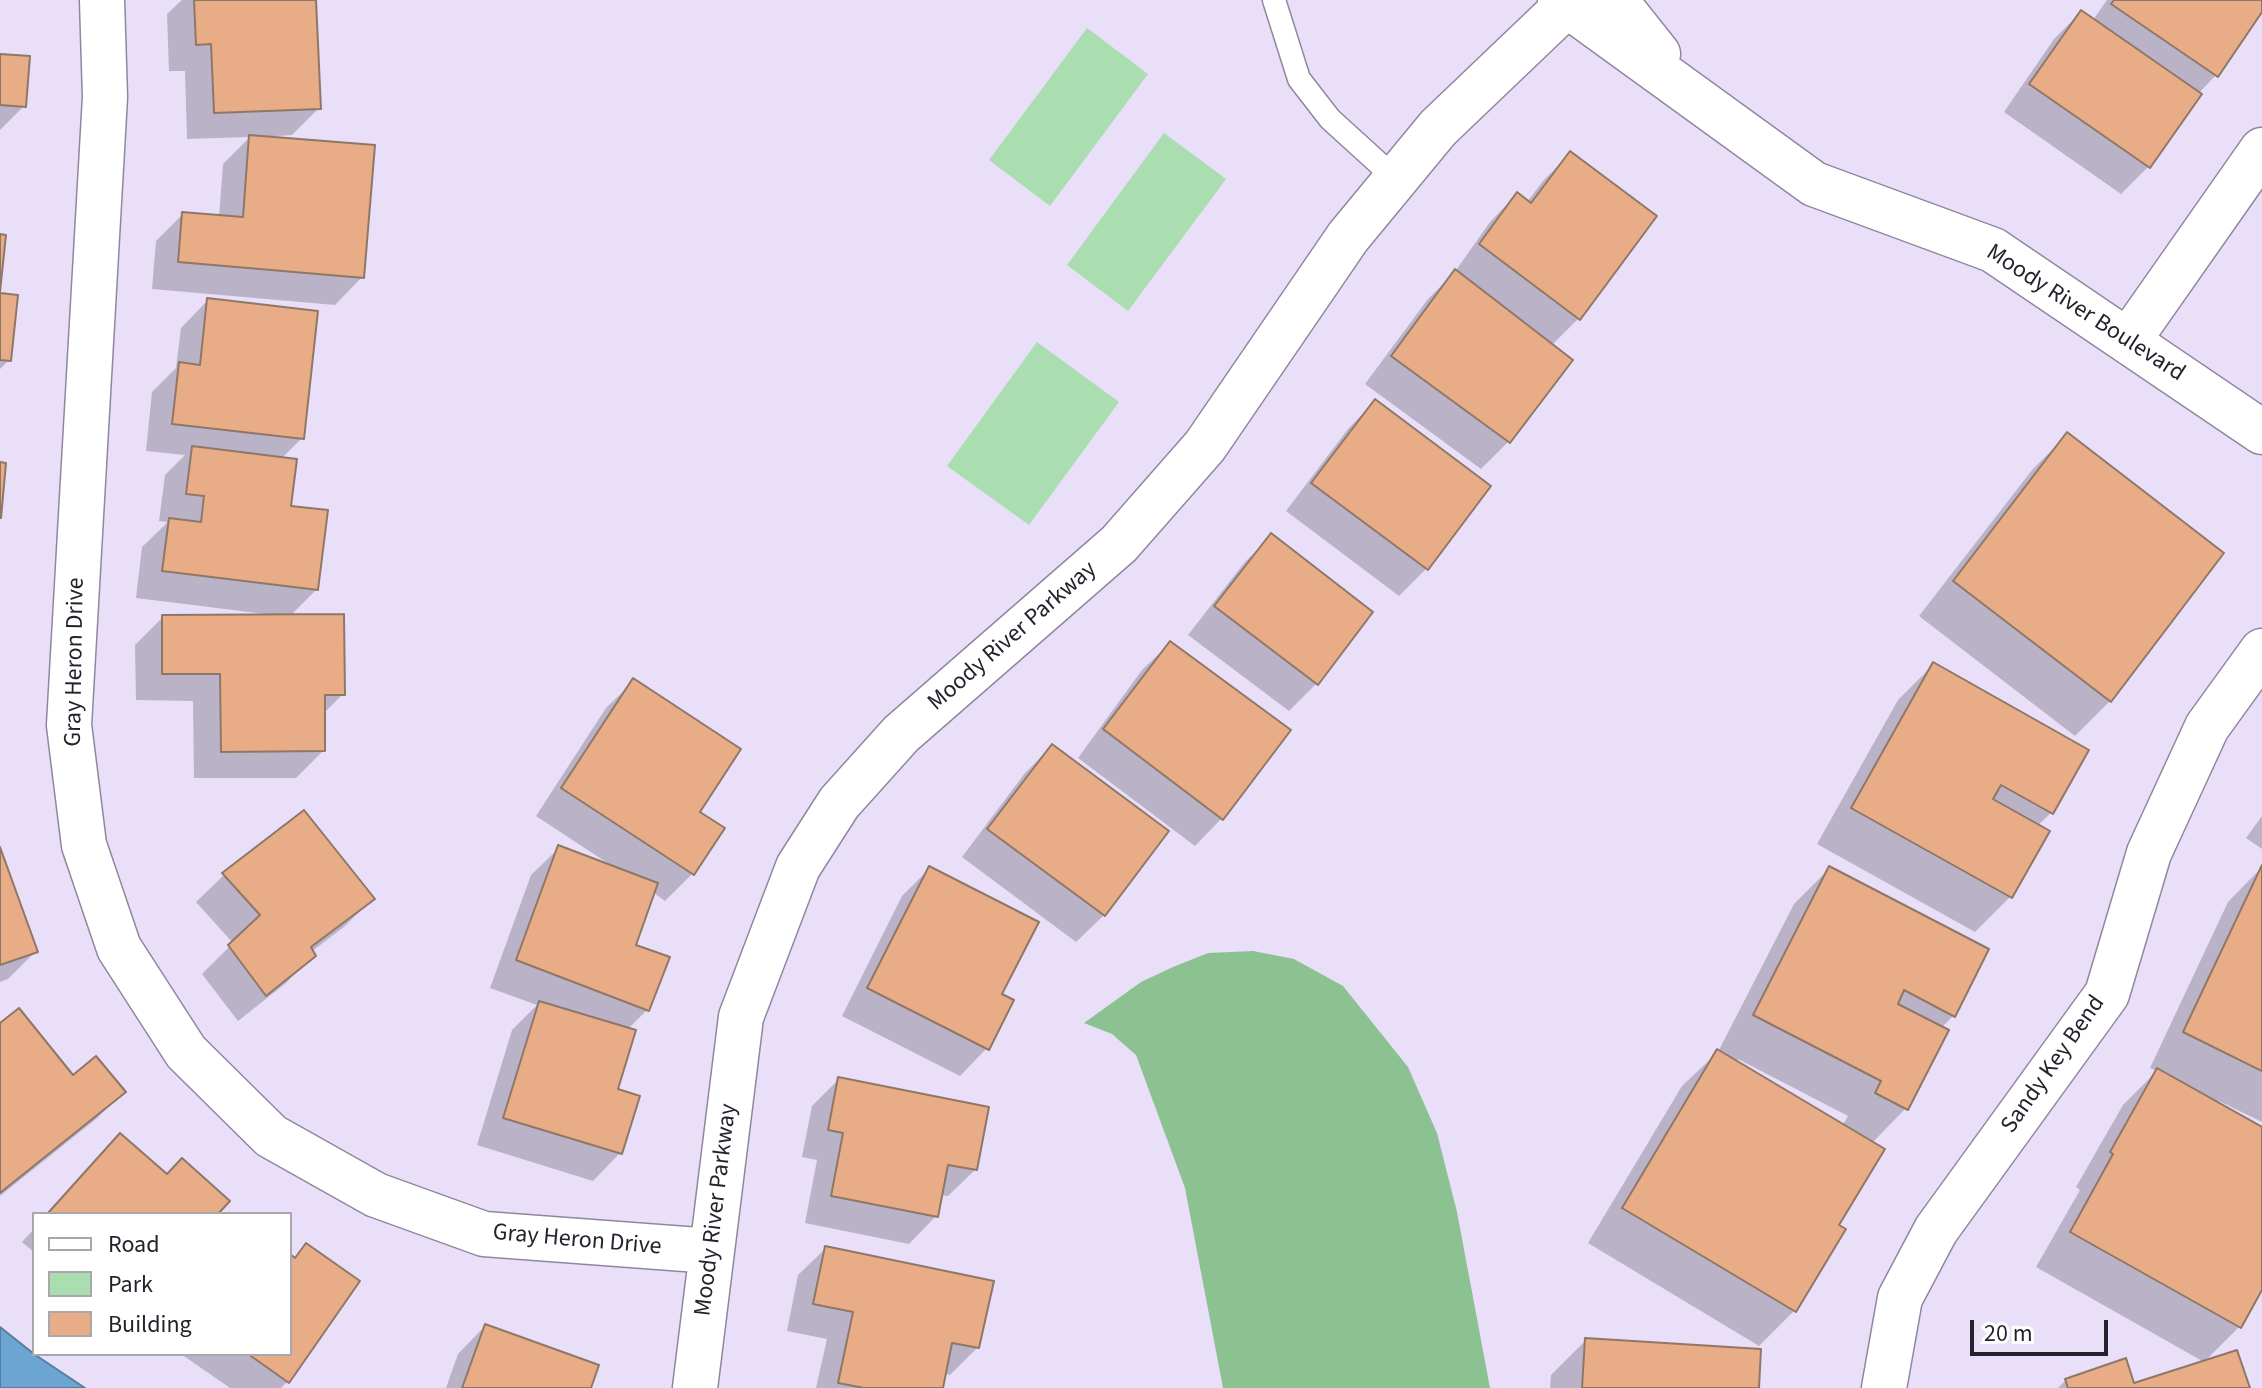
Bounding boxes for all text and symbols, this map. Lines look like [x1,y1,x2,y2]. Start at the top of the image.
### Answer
street label: Moody River Boulevard [1980,239,2190,389]
street label: Moody River Parkway [923,556,1103,718]
street label: Gray Heron Drive [60,577,92,747]
street label: Sandy Key Bend [1996,991,2112,1139]
street label: Moody River Parkway [690,1102,744,1318]
legend [32,1212,292,1356]
street label: Gray Heron Drive [491,1219,663,1263]
text: Road [108,1227,160,1262]
text: Park [108,1267,153,1302]
scale bar [1974,1304,2112,1354]
text: Building [108,1307,192,1342]
text: 20 m [1984,1316,2033,1351]

